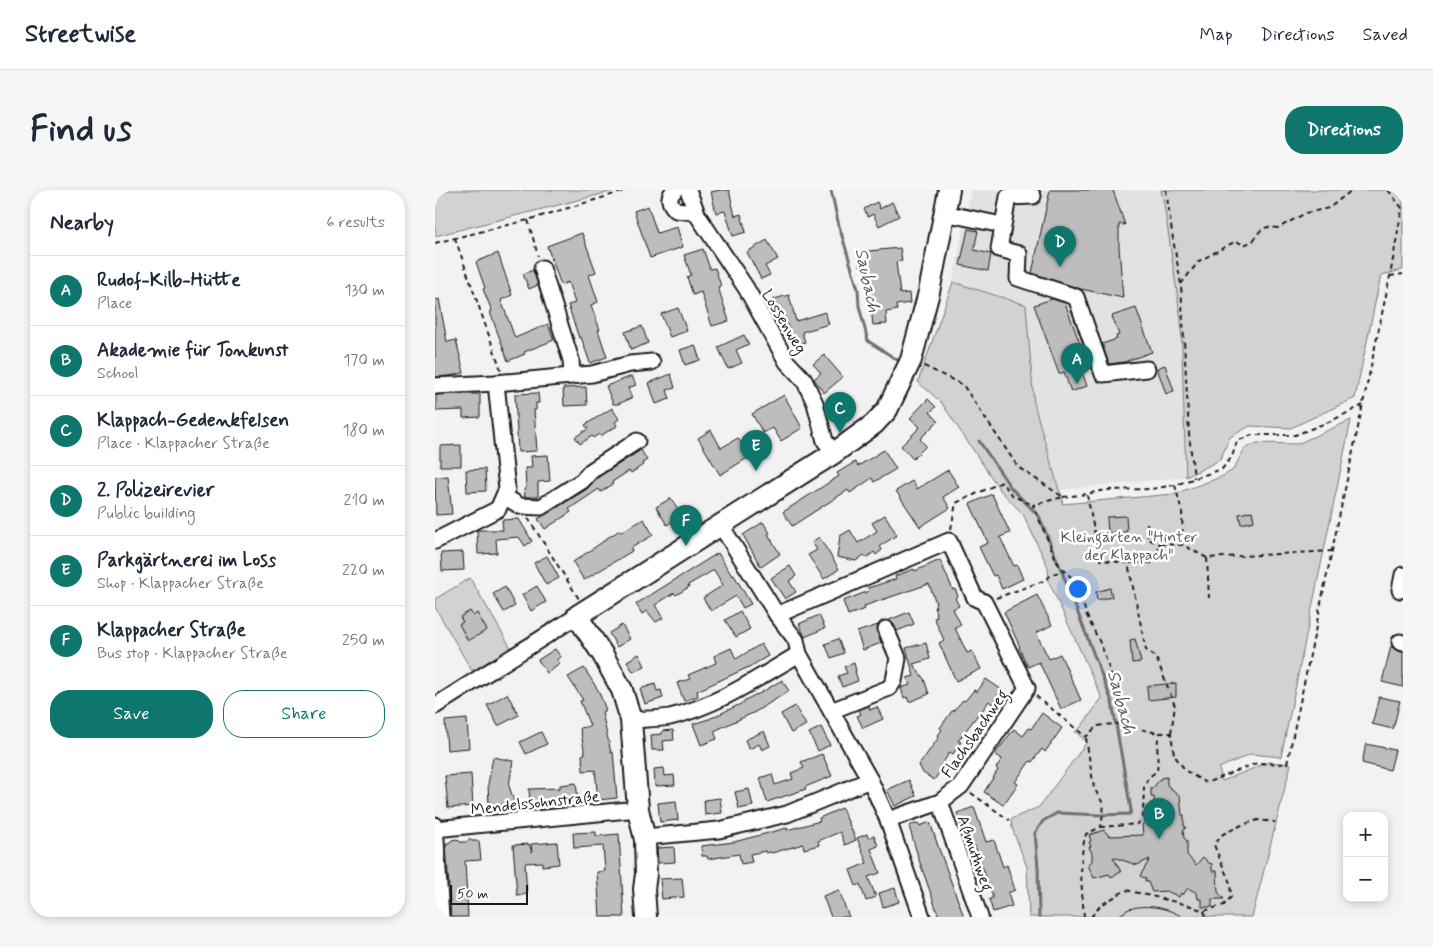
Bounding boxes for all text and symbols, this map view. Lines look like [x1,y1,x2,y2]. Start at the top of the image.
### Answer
text: Streetwise [25,19,136,50]
text: Map [1200,23,1233,47]
text: Directions [1261,23,1335,47]
text: Saved [1363,23,1408,47]
button: Directions [1285,106,1403,154]
text: Find us [30,107,132,153]
text: Nearby [50,209,114,237]
text: 6 results [326,212,385,233]
pin: D [1044,226,1076,267]
water label: Saubach [849,246,886,315]
text: Rudof-Kilb-Hütte [97,268,241,293]
text: A [61,280,71,301]
text: 130 m [344,280,385,301]
street label: Lossenweg [755,286,811,358]
text: Place [97,293,132,314]
text: Akademie für Tonkunst [97,338,288,363]
pin: A [1061,343,1093,384]
text: B [61,350,71,371]
text: 170 m [343,350,385,371]
text: School [97,363,138,384]
pin: C [824,392,856,433]
text: Klappach-Gedenkfelsen [97,408,289,433]
text: C [60,420,72,441]
text: 180 m [342,420,385,441]
pin: E [740,430,772,471]
text: Place · Klappacher Straße [97,433,270,454]
text: 2. Polizeirevier [97,478,214,503]
text: D [60,490,72,511]
text: 210 m [344,490,385,511]
text: Public building [97,503,196,524]
pin: F [670,505,702,546]
park label: Kleingärten "Hinter der Klappach" [1060,527,1198,566]
text: Parkgärtnerei im Loss [97,548,276,573]
text: E [61,560,71,581]
text: 220 m [342,560,385,581]
text: Shop · Klappacher Straße [97,573,264,594]
your location [1065,576,1091,602]
text: Klappacher Straße [97,618,246,643]
text: F [62,630,70,651]
text: 250 m [342,630,385,651]
text: Bus stop · Klappacher Straße [97,643,288,664]
water label: Saubach [1101,668,1141,737]
street label: Flachsbachweg [937,686,1014,783]
button: Save [50,690,213,738]
button: Share [223,690,385,738]
street label: Mendelssohnstraße [470,786,601,821]
pin: B [1143,798,1175,839]
map controls [1343,812,1388,902]
button: + [1343,812,1388,857]
street label: Aßmuthweg [951,813,997,895]
button: − [1343,857,1388,902]
scale bar [450,882,527,905]
text: 50 m [457,885,488,903]

